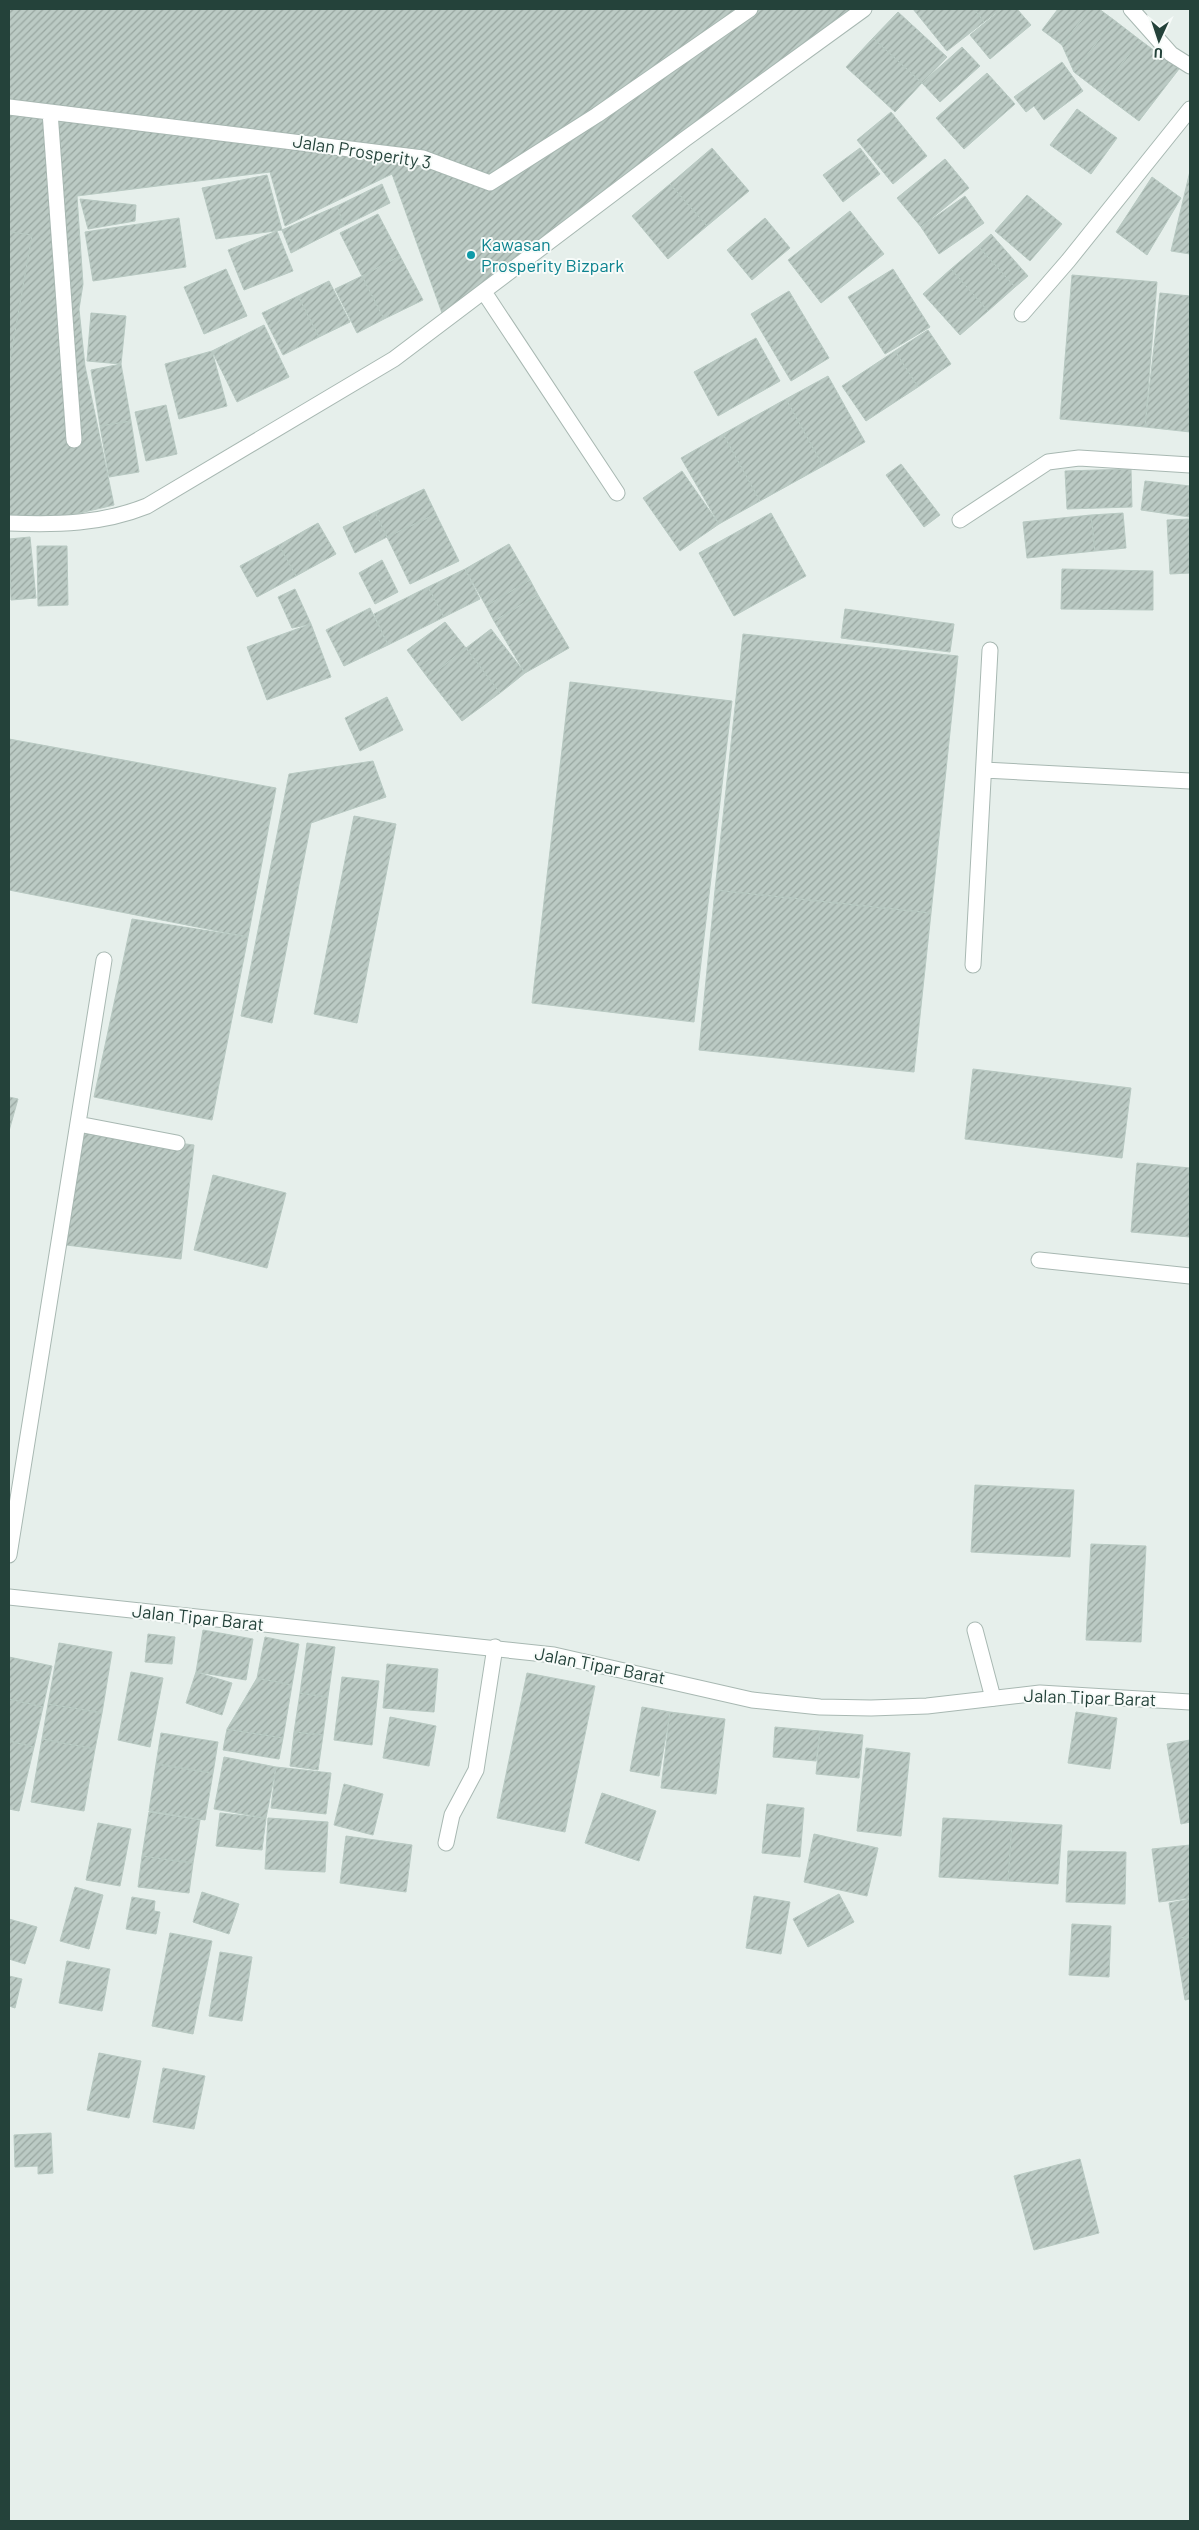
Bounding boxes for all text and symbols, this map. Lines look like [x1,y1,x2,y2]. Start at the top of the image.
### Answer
north arrow [1134,15,1184,65]
text: U [1153,45,1163,62]
street label: Jalan Prosperity 3 [291,129,433,173]
place label: Kawasan Prosperity Bizpark [481,233,624,276]
marker: Kawasan Prosperity Bizpark [465,249,477,261]
street label: Jalan Tipar Barat [131,1599,265,1635]
street label: Jalan Tipar Barat [533,1642,667,1688]
street label: Jalan Tipar Barat [1023,1684,1157,1710]

